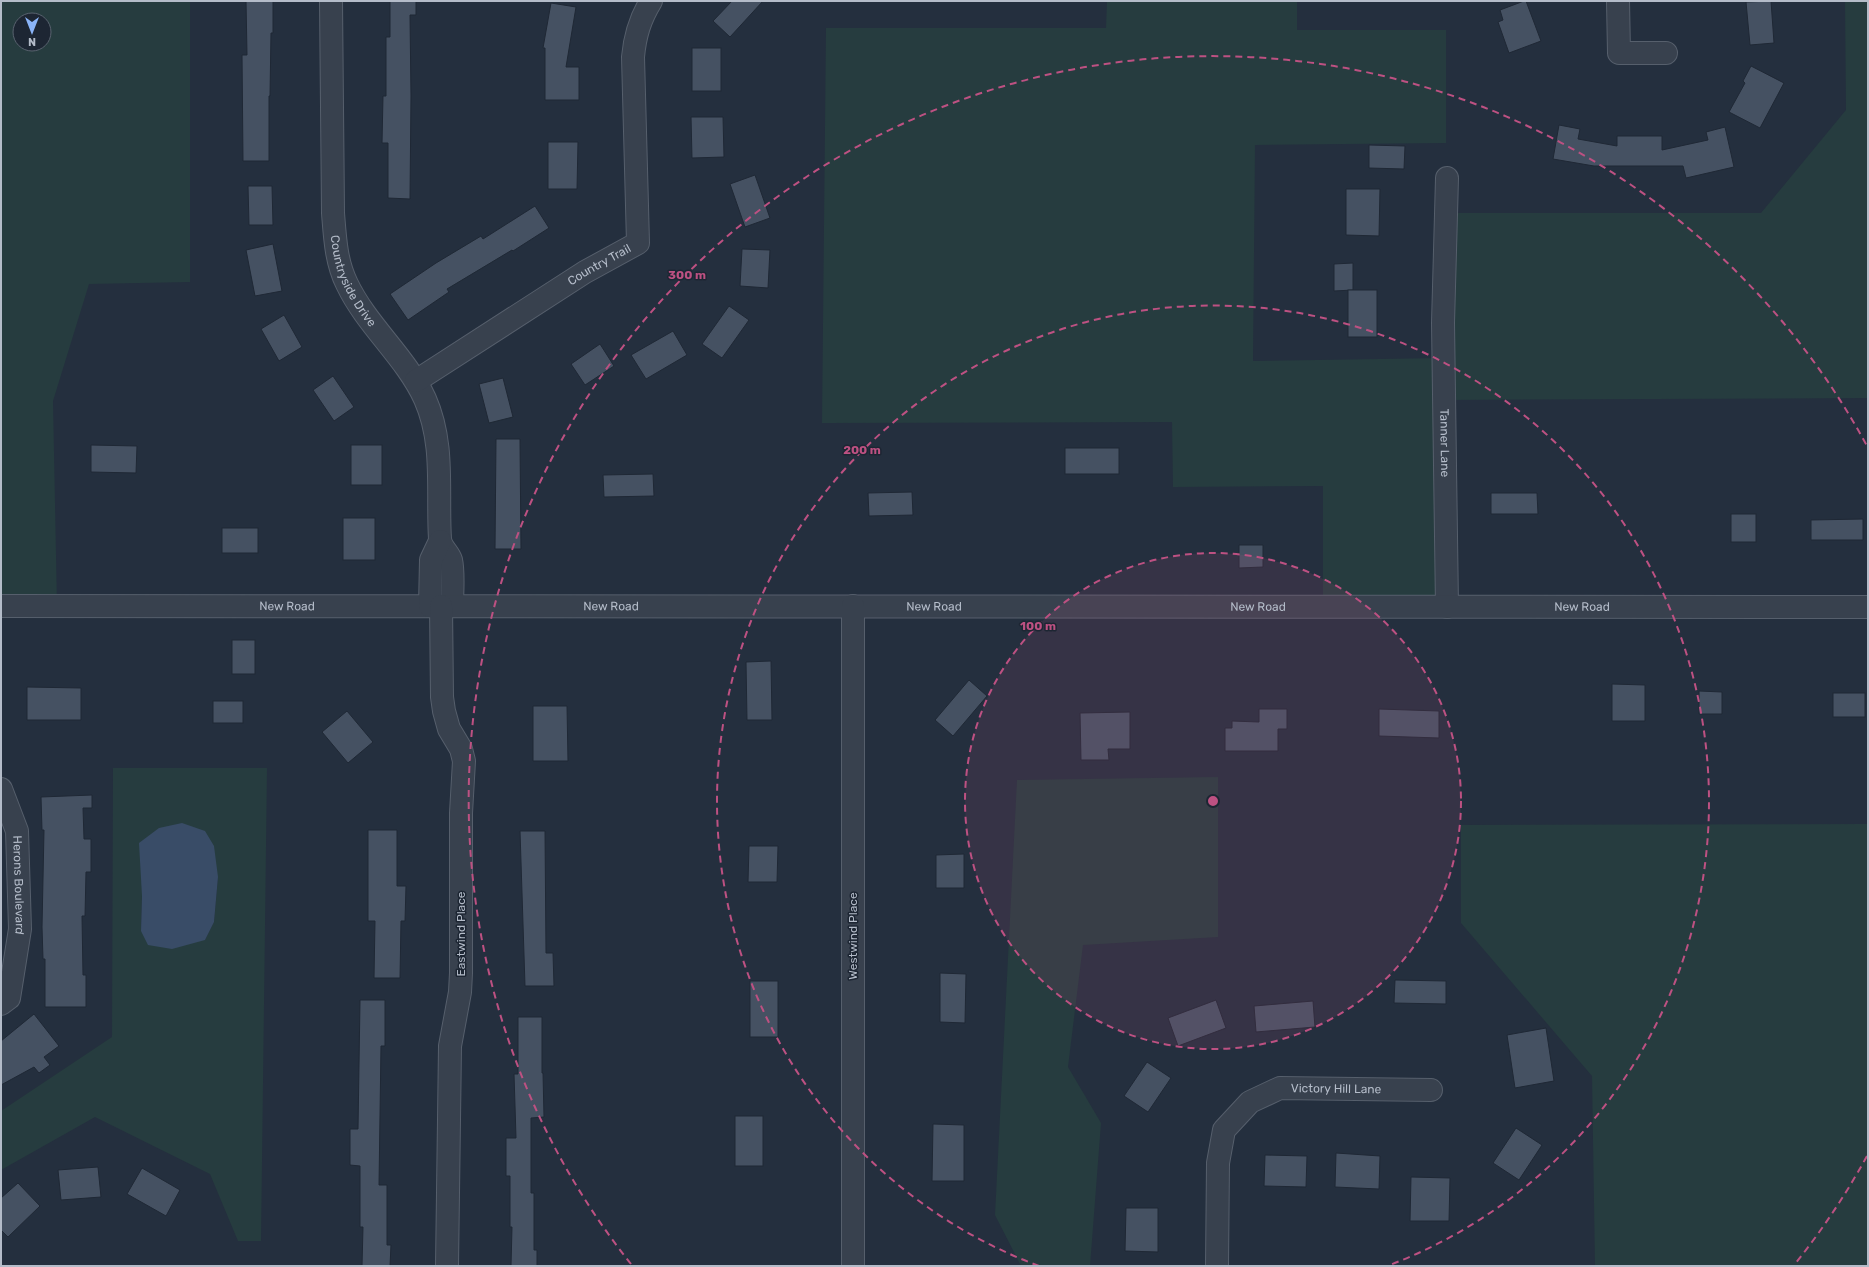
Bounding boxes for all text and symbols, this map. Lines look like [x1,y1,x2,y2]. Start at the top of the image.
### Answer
north arrow [12,12,52,52]
text: N [28,35,36,48]
street label: Countryside Drive [328,234,379,330]
street label: Country Trail [565,241,633,288]
text: 300 m [668,268,706,282]
street label: Tanner Lane [1437,409,1452,478]
text: 200 m [843,443,881,457]
street label: New Road [259,599,315,613]
street label: New Road [583,599,639,613]
street label: New Road [906,599,962,614]
street label: New Road [1230,600,1286,614]
street label: New Road [1554,600,1610,614]
text: 100 m [1020,619,1056,633]
centre of rings [1206,794,1220,808]
street label: Herons Boulevard [10,835,27,936]
street label: Eastwind Place [454,891,468,977]
street label: Westwind Place [846,892,860,980]
street label: Victory Hill Lane [1291,1081,1382,1096]

